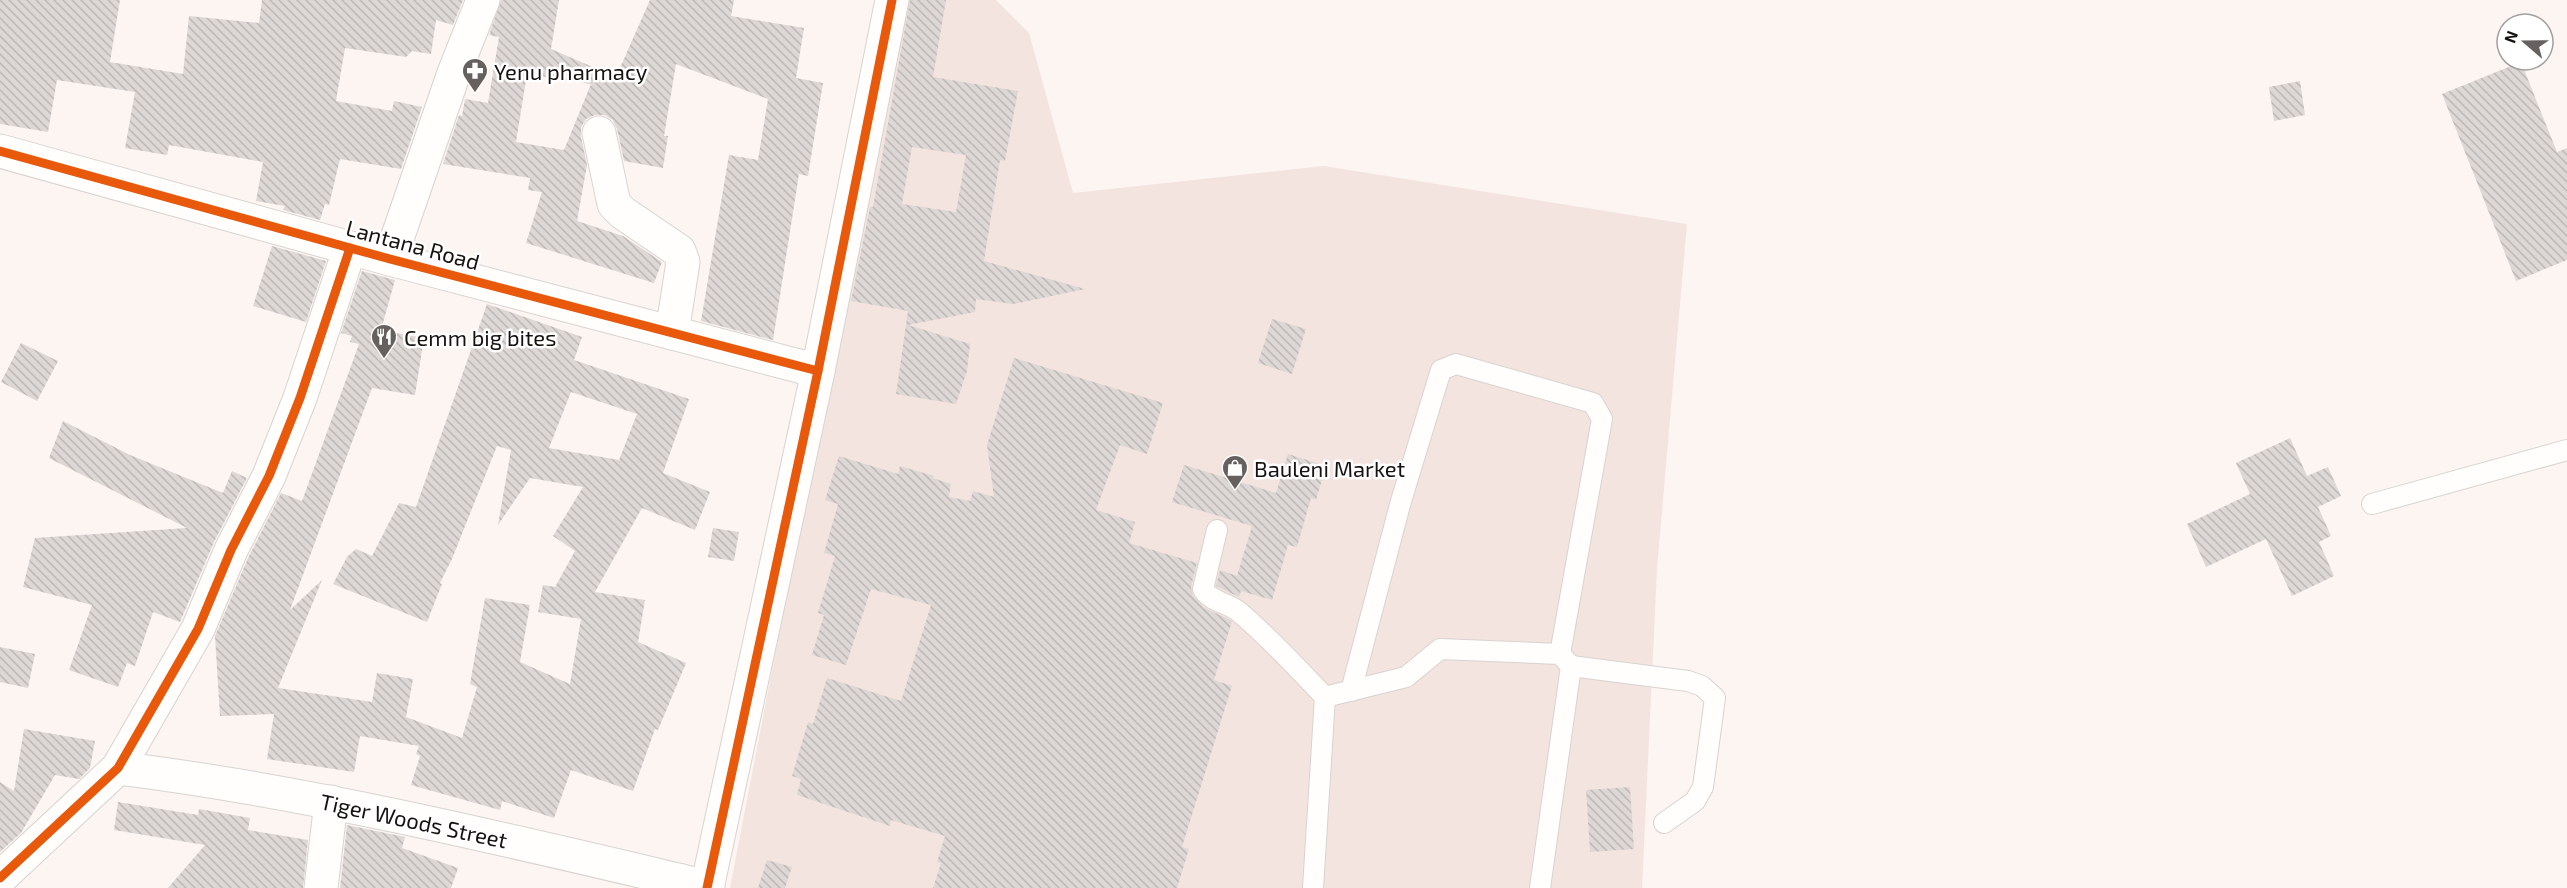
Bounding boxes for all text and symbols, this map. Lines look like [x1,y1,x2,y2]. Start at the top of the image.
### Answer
north arrow [2495,12,2555,72]
text: N [2500,28,2521,45]
pharmacy icon: Yenu pharmacy [460,56,490,94]
place label: Yenu pharmacy [494,58,648,84]
street label: Lantana Road [343,214,483,274]
restaurant icon: Cemm big bites [369,322,399,360]
place label: Cemm big bites [404,324,556,350]
shop icon: Bauleni Market [1220,453,1250,491]
place label: Bauleni Market [1254,455,1405,481]
street label: Tiger Woods Street [318,787,510,853]

